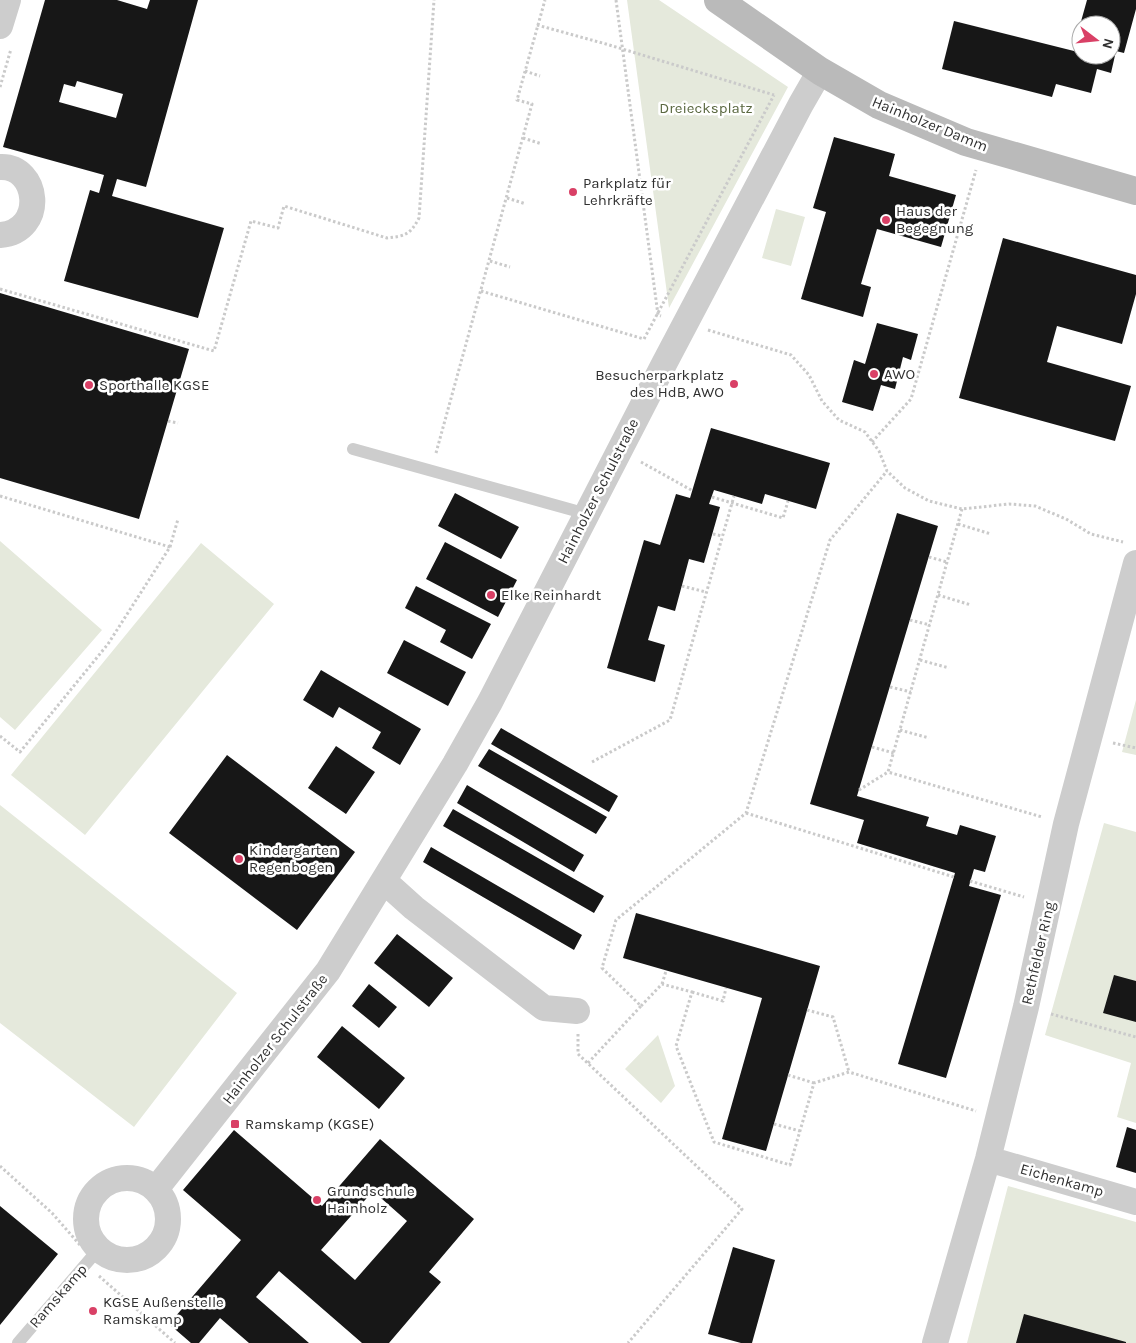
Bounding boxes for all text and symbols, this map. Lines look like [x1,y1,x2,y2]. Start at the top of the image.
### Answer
north arrow [1071,15,1121,65]
text: N [1098,36,1118,51]
street label: Hainholzer Damm [869,93,991,155]
park label: Dreiecksplatz [659,99,753,117]
place label: Parkplatz für Lehrkräfte [583,174,671,209]
marker: Parkplatz für Lehrkräfte [567,186,579,198]
place label: Haus der Begegnung [896,202,974,237]
marker: Haus der Begegnung [880,214,892,226]
place label: AWO [884,365,915,383]
place label: Besucherparkplatz des HdB, AWO [595,366,724,401]
marker: AWO [868,368,880,380]
place label: Sporthalle KGSE [99,376,209,394]
marker: Besucherparkplatz des HdB, AWO [728,378,740,390]
marker: Sporthalle KGSE [83,379,95,391]
street label: Hainholzer Schulstraße [554,415,642,567]
place label: Elke Reinhardt [501,586,601,604]
marker: Elke Reinhardt [485,589,497,601]
place label: Kindergarten Regenbogen [249,841,338,876]
marker: Kindergarten Regenbogen [233,853,245,865]
street label: Rethfelder Ring [1017,899,1059,1006]
street label: Hainholzer Schulstraße [219,970,331,1108]
place label: Ramskamp (KGSE) [245,1115,374,1133]
marker: Ramskamp (KGSE) [229,1118,241,1130]
street label: Eichenkamp [1018,1160,1106,1200]
place label: Grundschule Hainholz [327,1182,415,1217]
marker: Grundschule Hainholz [311,1194,323,1206]
street label: Ramskamp [25,1260,91,1332]
place label: KGSE Außenstelle Ramskamp [103,1293,224,1328]
marker: KGSE Außenstelle Ramskamp [87,1305,99,1317]

